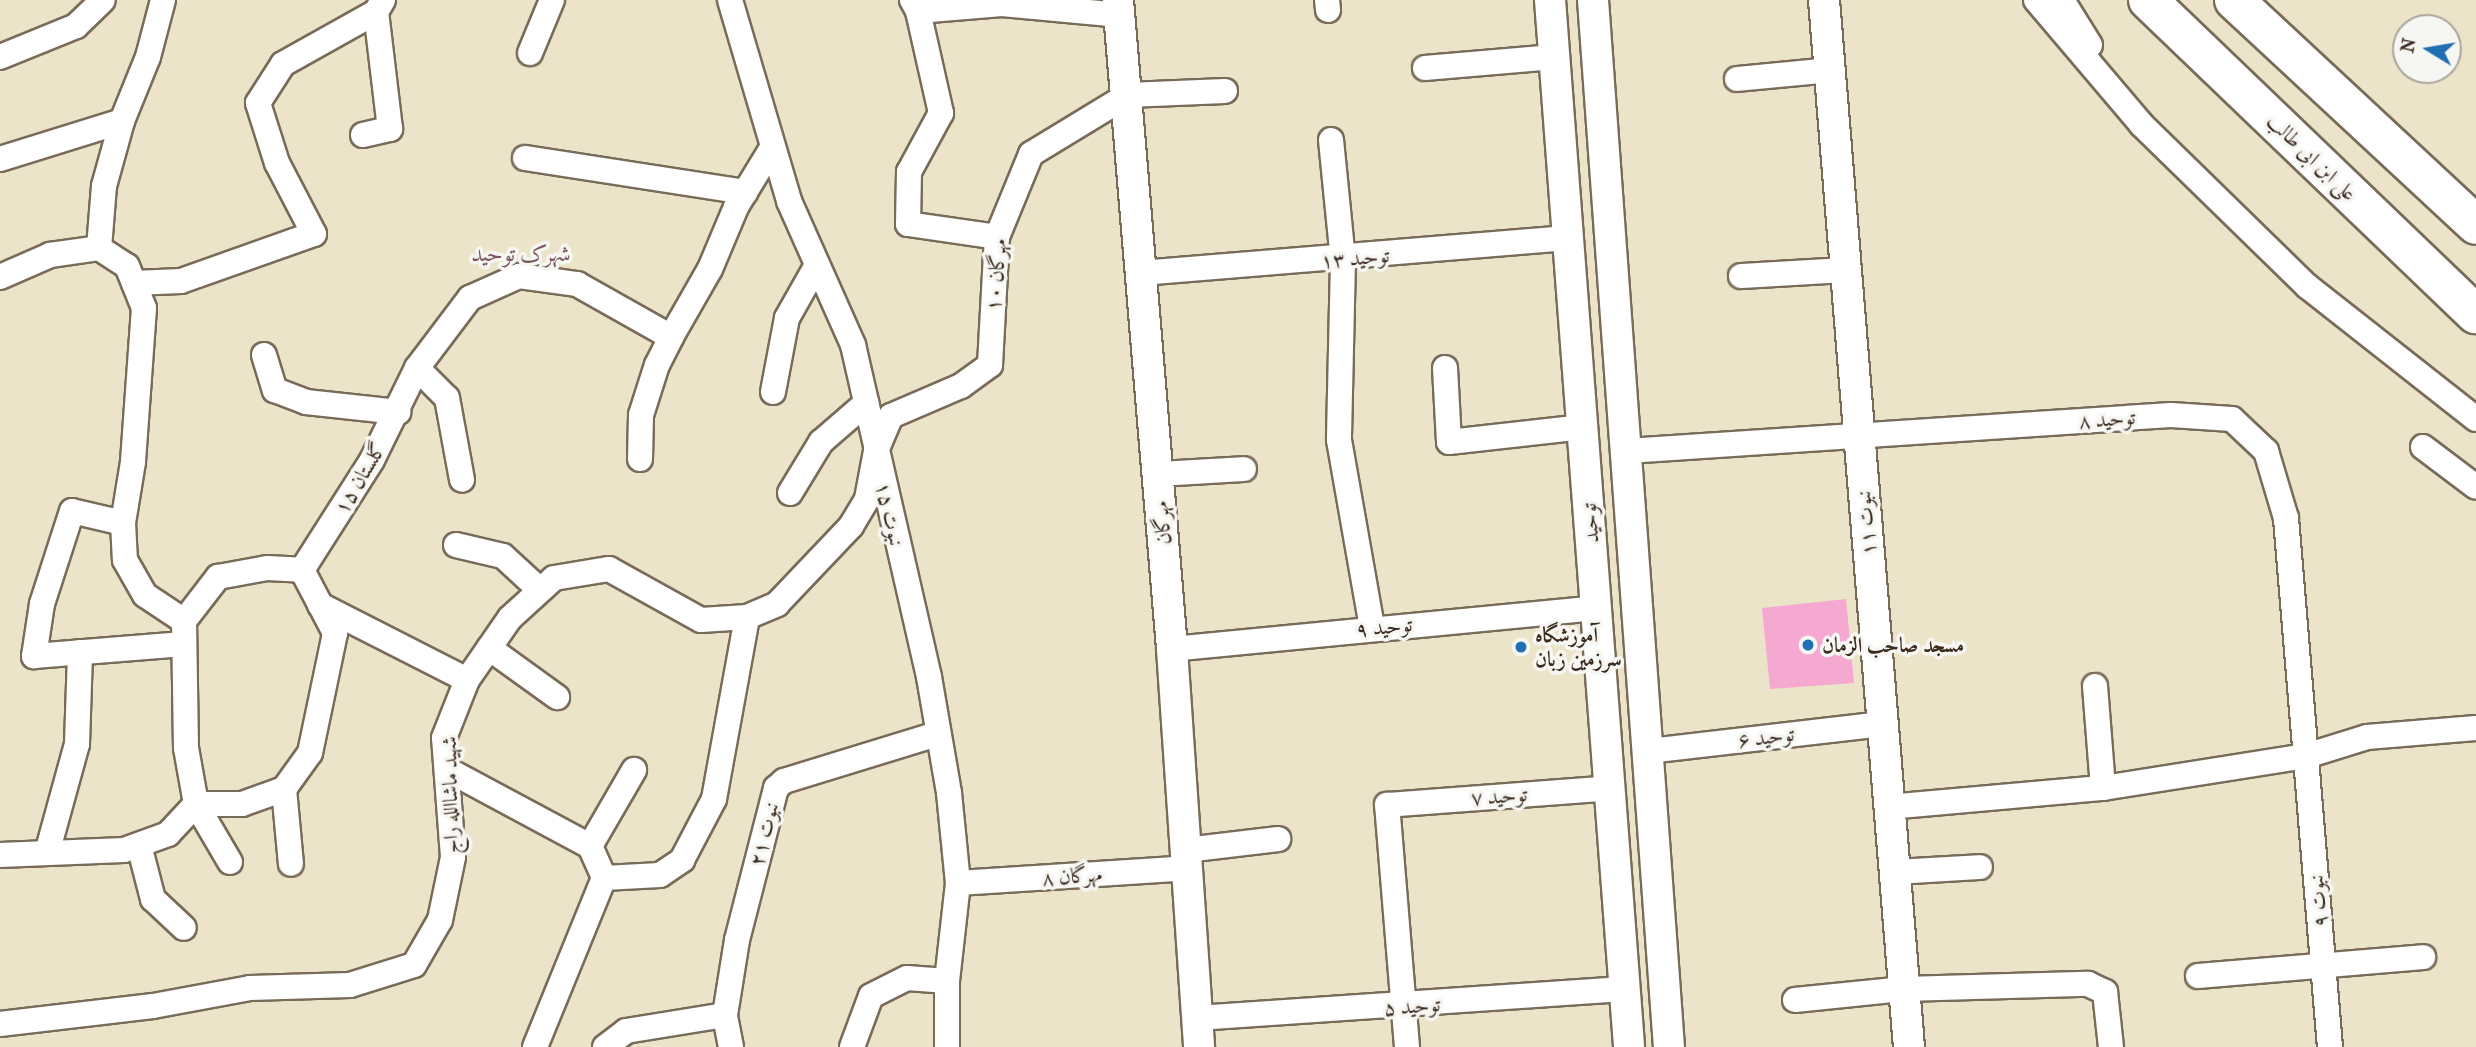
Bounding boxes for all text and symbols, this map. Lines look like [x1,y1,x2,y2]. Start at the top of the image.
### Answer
north arrow [2392,14,2462,84]
text: N [2396,36,2421,55]
street label: علی ابن ابی طالب [2262,108,2362,206]
street label: مهرگان ۱۰ [980,238,1012,312]
district label: شهرک توحید [471,240,571,268]
street label: توحید ۱۳ [1319,242,1391,274]
street label: توحید ۸ [2078,404,2136,434]
street label: گلستان ۱۵ [329,438,391,518]
street label: نبوت ۱۵ [870,479,910,549]
street label: نبوت ۱۱ [1851,490,1881,556]
street label: مهرگان [1148,500,1176,546]
street label: توحید [1576,502,1604,544]
street label: توحید ۹ [1354,612,1414,642]
place label: آموزشگاه سرزمین زبان [1535,622,1622,672]
place label: مسجد صاحب الزمان [1822,632,1964,658]
marker: مسجد صاحب الزمان [1800,637,1816,653]
marker: آموزشگاه سرزمین زبان [1513,639,1529,655]
street label: توحید ۶ [1736,721,1796,753]
street label: شهید ماشاالله راج [436,736,464,854]
street label: توحید ۷ [1470,781,1528,811]
street label: نبوت ۲۱ [744,799,784,869]
street label: مهرگان ۸ [1041,861,1103,891]
street label: نبوت ۹ [2303,874,2333,928]
street label: توحید ۵ [1383,991,1441,1021]

